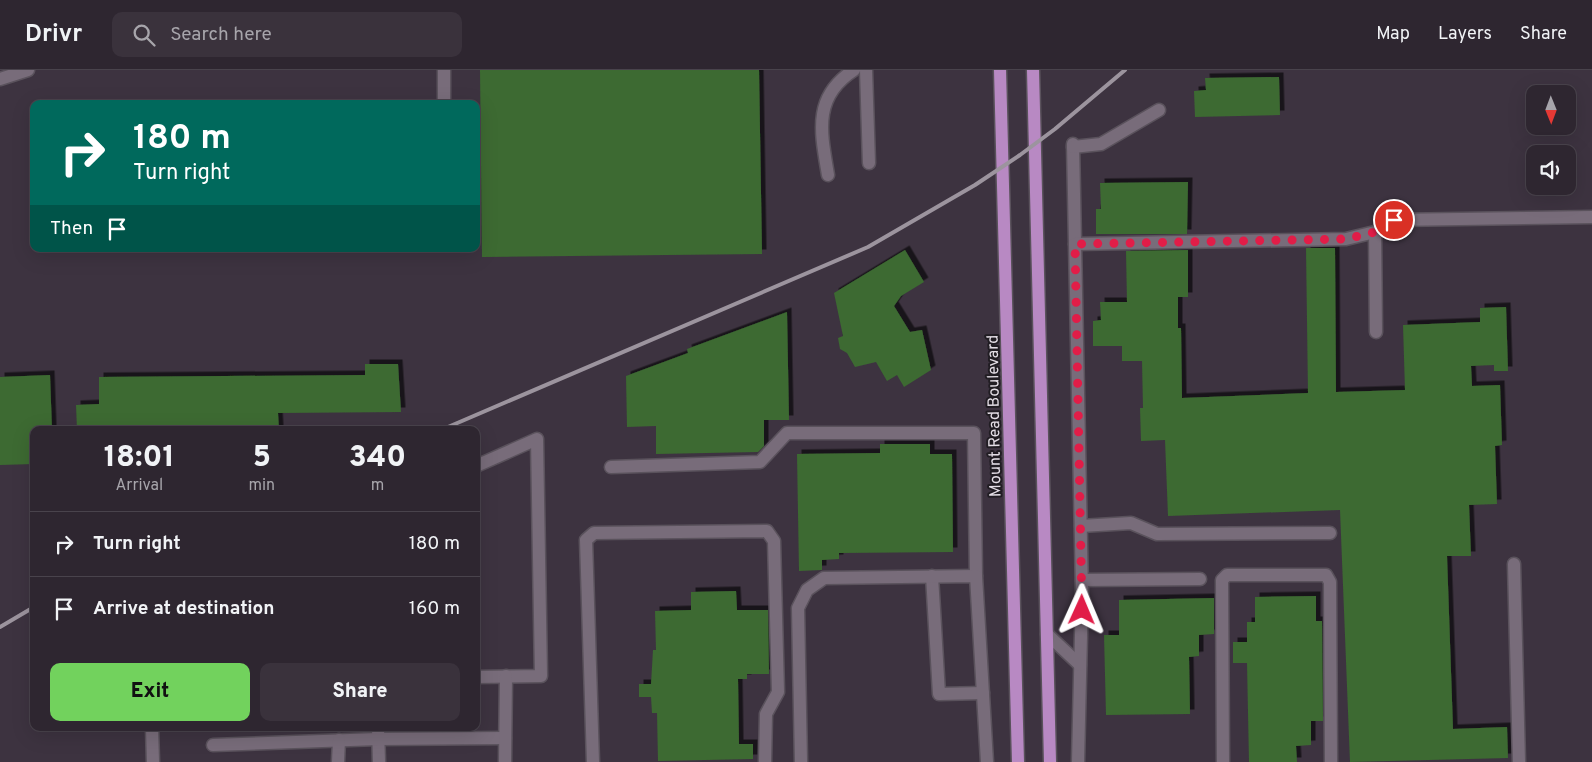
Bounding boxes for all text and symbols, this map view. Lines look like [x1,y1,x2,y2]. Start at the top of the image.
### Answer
search box [112,12,462,57]
text: Drivr [25,20,82,50]
icon: search [130,21,158,49]
text: Search here [170,23,272,47]
text: Map [1376,23,1410,46]
text: Layers [1438,23,1492,46]
text: Share [1520,23,1567,46]
north arrow [1526,85,1576,135]
map controls [1526,85,1576,195]
text: 180 m [133,117,231,161]
icon: right [50,120,115,185]
button: sound [1526,145,1576,195]
text: Turn right [133,160,230,187]
pin [1373,199,1415,241]
icon: arrive [1380,206,1408,234]
icon: arrive [103,215,131,243]
text: Then [50,217,93,241]
street label: Mount Read Boulevard [984,335,1006,497]
text: 18:01 [104,440,175,477]
text: 5 [253,440,271,477]
text: 340 [349,440,406,477]
text: Arrival [115,476,163,496]
text: min [248,476,275,496]
text: m [371,476,384,496]
icon: right [50,530,78,558]
text: Turn right [93,532,181,556]
text: 180 m [409,532,460,556]
position arrow [1055,583,1107,635]
icon: arrive [50,595,78,623]
text: Arrive at destination [93,597,274,621]
text: 160 m [409,597,460,621]
button: Exit [50,663,250,721]
button: Share [260,663,460,721]

